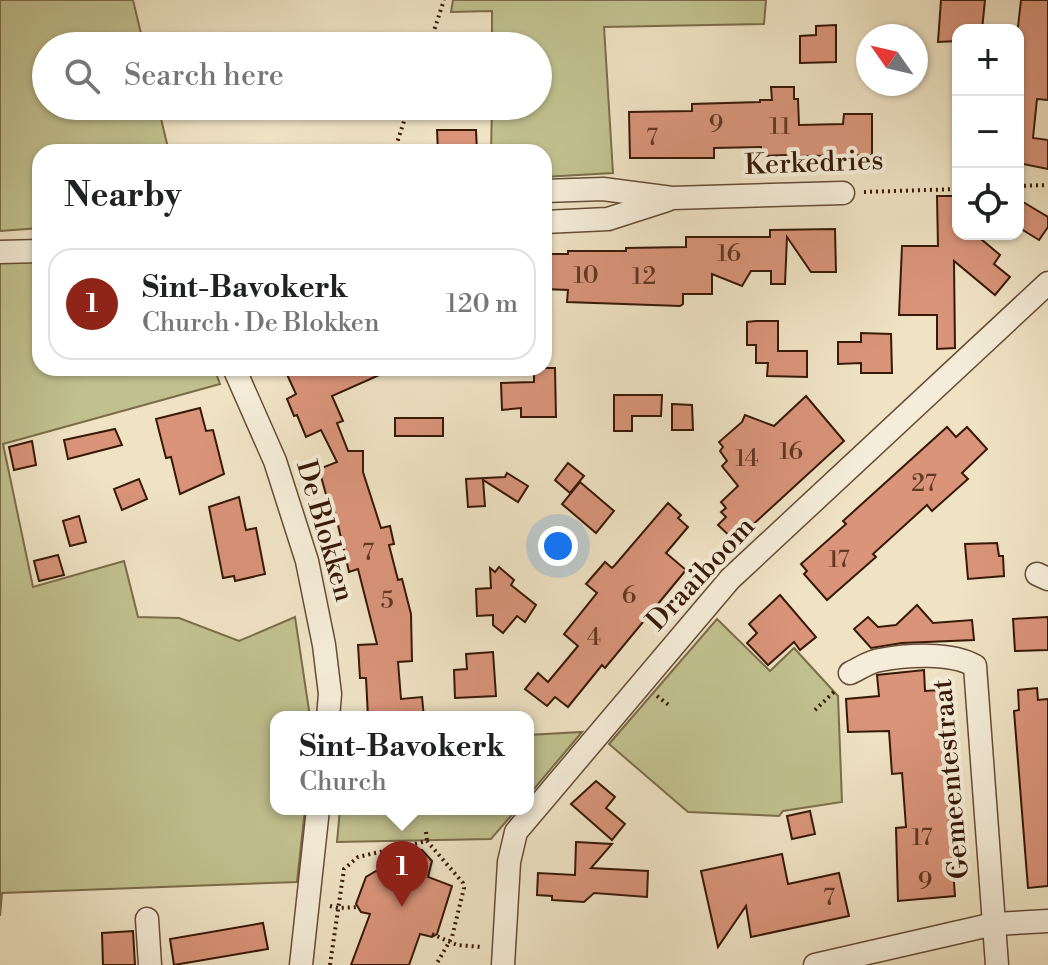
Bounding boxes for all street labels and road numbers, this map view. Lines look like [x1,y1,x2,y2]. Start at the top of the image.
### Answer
street label: Kerkedries [744,143,884,183]
street label: De Blokken [288,456,362,606]
street label: Draaiboom [639,510,763,638]
street label: Gemeentestraat [925,677,977,881]

